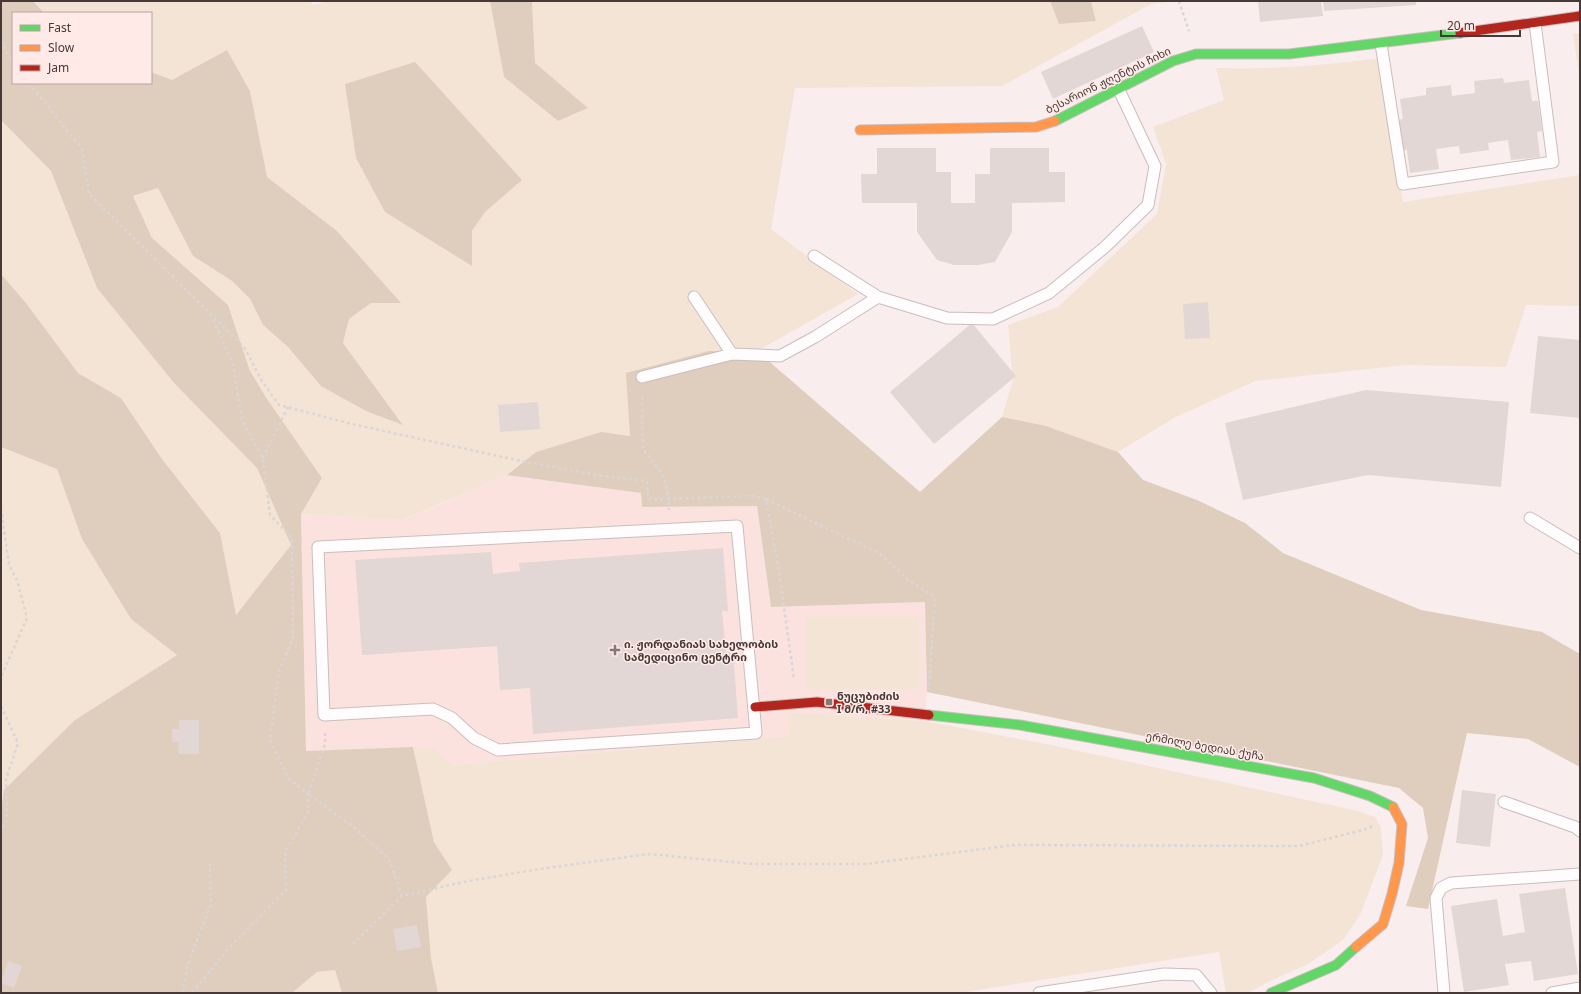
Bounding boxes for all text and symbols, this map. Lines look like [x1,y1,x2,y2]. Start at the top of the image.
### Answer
legend [12,12,152,84]
scale bar [1441,12,1520,38]
text: 20 m [1447,17,1475,34]
text: Fast [48,19,72,36]
text: Slow [48,39,75,56]
street label: ბესარიონ ჟღენტის ჩიხი [1043,43,1173,116]
text: Jam [47,59,69,76]
place label: ი. ჟორდანიას სახელობის სამედიცინო ცენტრი [624,636,778,664]
marker: ი. ჟორდანიას სახელობის სამედიცინო ცენტრი [609,644,621,656]
place label: ნუცუბიძის I მ/რ, #33 [837,688,900,716]
marker: ნუცუბიძის I მ/რ, #33 [824,697,834,707]
street label: ერმილე ბედიას ქუჩა [1145,728,1265,763]

